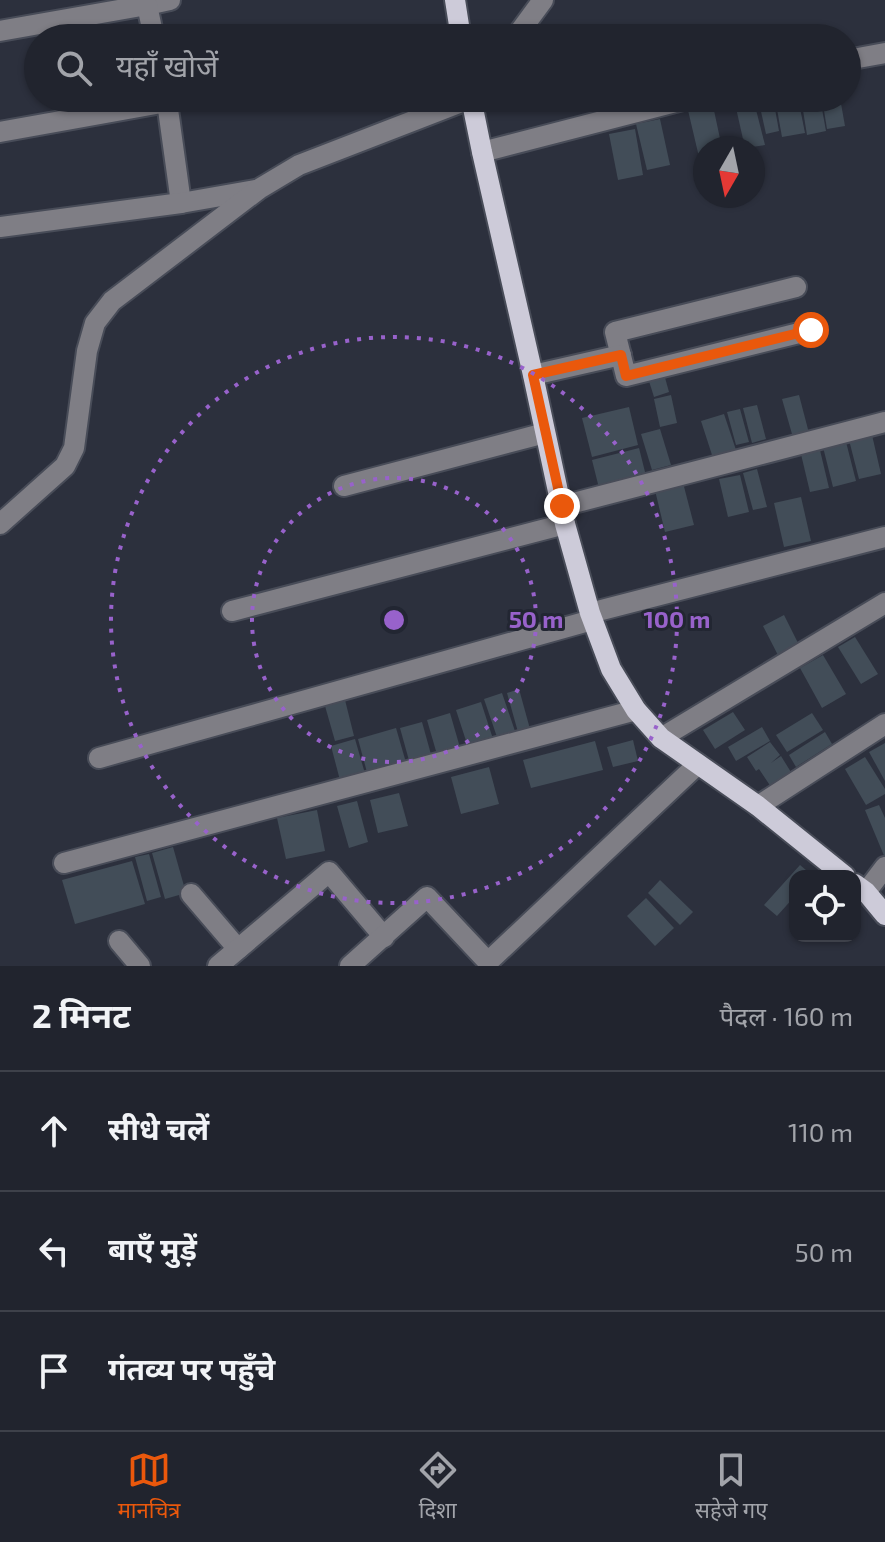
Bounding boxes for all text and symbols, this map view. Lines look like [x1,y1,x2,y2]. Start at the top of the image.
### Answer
search box [24,24,861,112]
icon: search [52,46,96,90]
text: यहाँ खोजें [116,47,218,83]
north arrow [693,136,765,208]
route start [793,312,829,348]
route end [544,488,580,524]
text: 50 m [509,604,563,633]
text: 100 m [644,604,710,633]
centre of rings [380,606,408,634]
map controls [789,870,861,942]
button: locate [789,870,861,942]
text: 2 मिनट [32,994,130,1035]
text: पैदल · 160 m [720,1000,853,1031]
icon: ahead [32,1109,76,1153]
text: सीधे चलें [108,1110,209,1146]
text: 110 m [788,1116,853,1147]
icon: left [32,1229,76,1273]
text: बाएँ मुड़ें [108,1230,197,1266]
text: 50 m [795,1236,853,1267]
icon: arrive [32,1349,76,1393]
text: गंतव्य पर पहुँचे [108,1350,275,1386]
tab: मानचित्र [118,1448,181,1527]
tab: दिशा [416,1448,460,1527]
tab: सहेजे गए [695,1448,767,1527]

